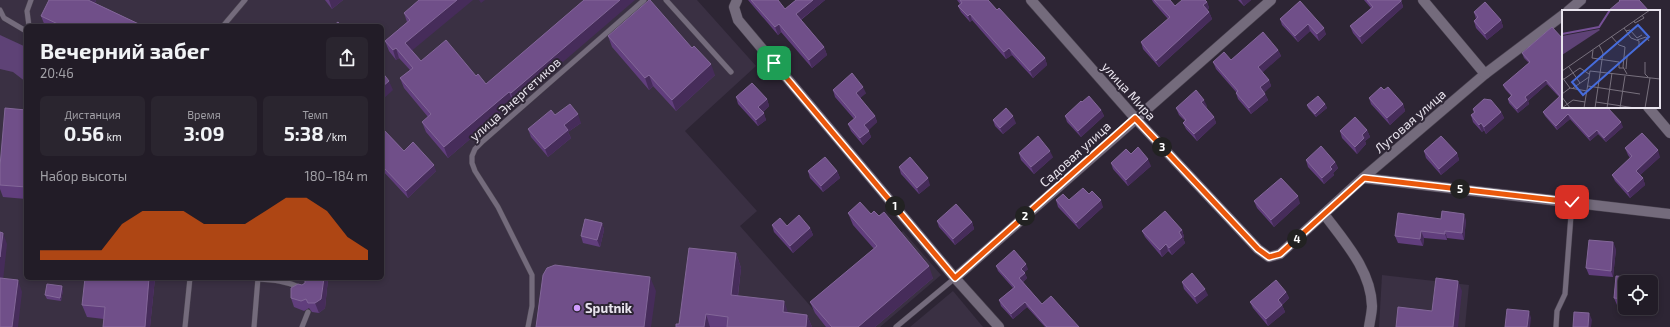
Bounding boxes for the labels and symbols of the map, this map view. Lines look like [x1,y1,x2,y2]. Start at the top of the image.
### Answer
inset map [1562,10,1660,108]
pin [757,46,791,80]
street label: улица Энергетиков [466,54,564,144]
street label: улица Мира [1099,59,1159,123]
street label: Луговая улица [1371,86,1449,156]
street label: Садовая улица [1036,118,1114,190]
pin: 3 [1152,137,1172,157]
pin: 5 [1450,179,1470,199]
pin [1555,185,1589,219]
pin: 1 [885,196,905,216]
pin: 2 [1015,206,1035,226]
pin: 4 [1287,229,1307,249]
place label: Sputnik [585,300,633,316]
marker: Sputnik [572,303,582,313]

